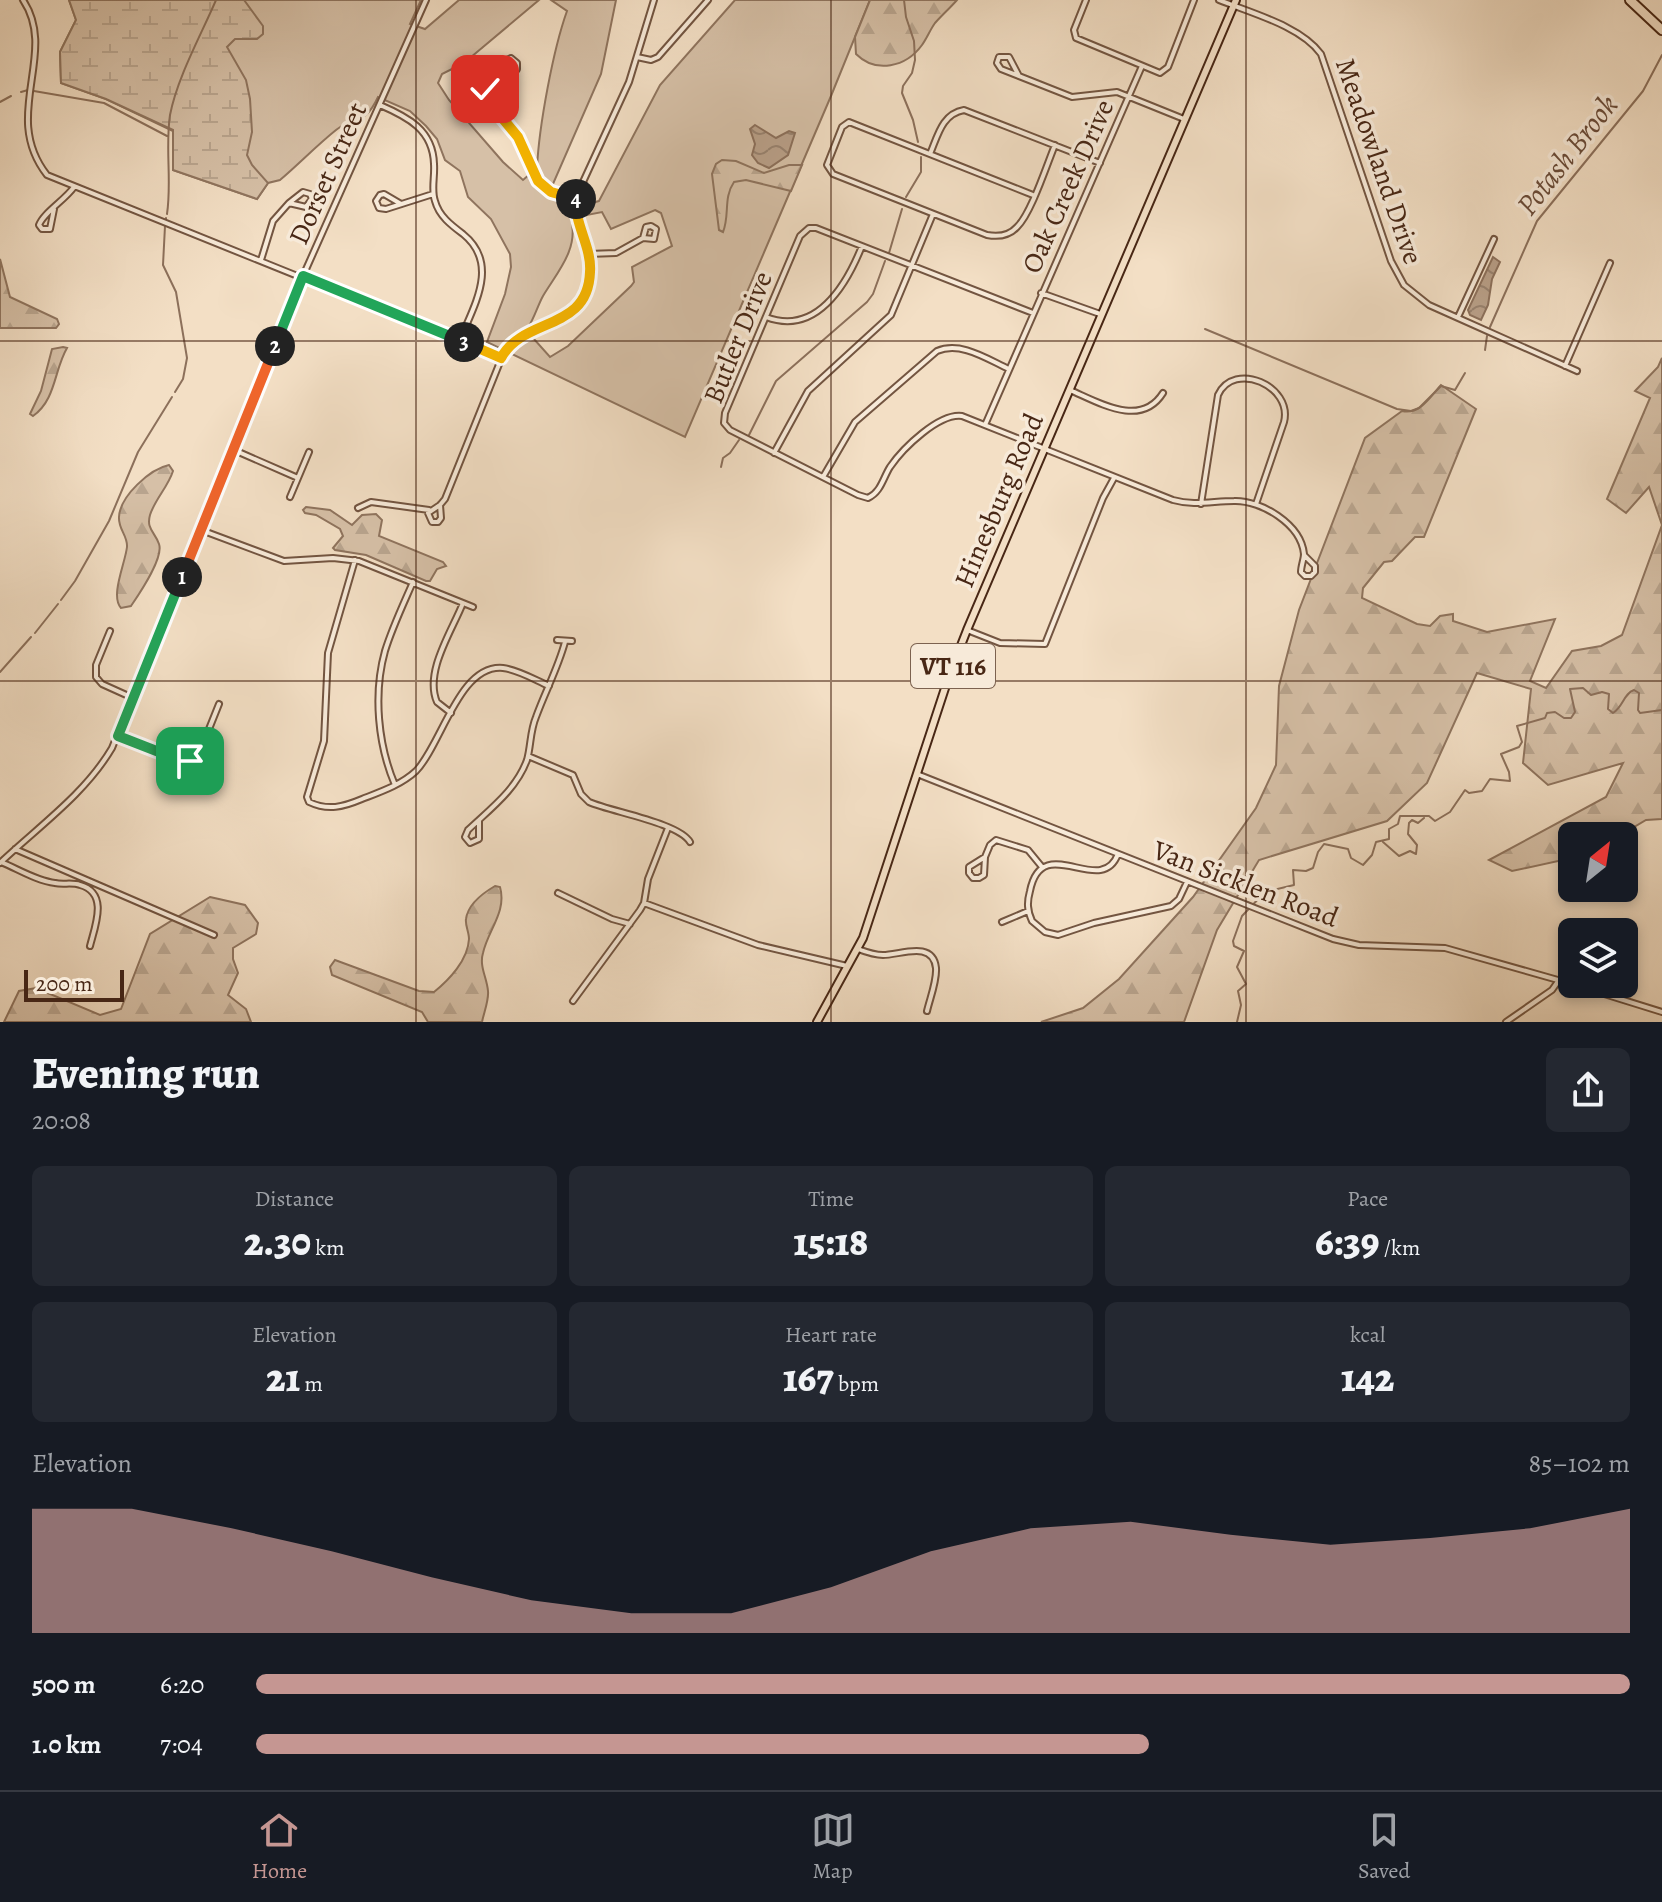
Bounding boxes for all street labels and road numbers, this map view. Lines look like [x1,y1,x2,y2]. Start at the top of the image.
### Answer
street label: Meadowland Drive [1326,53,1432,269]
street label: Oak Creek Drive [1013,93,1123,279]
street label: Dorset Street [280,96,376,250]
street label: Butler Drive [694,266,782,409]
street label: Hinesburg Road [945,407,1053,593]
road number: VT 116 [911,644,995,688]
street label: Van Sicklen Road [1147,831,1345,937]

